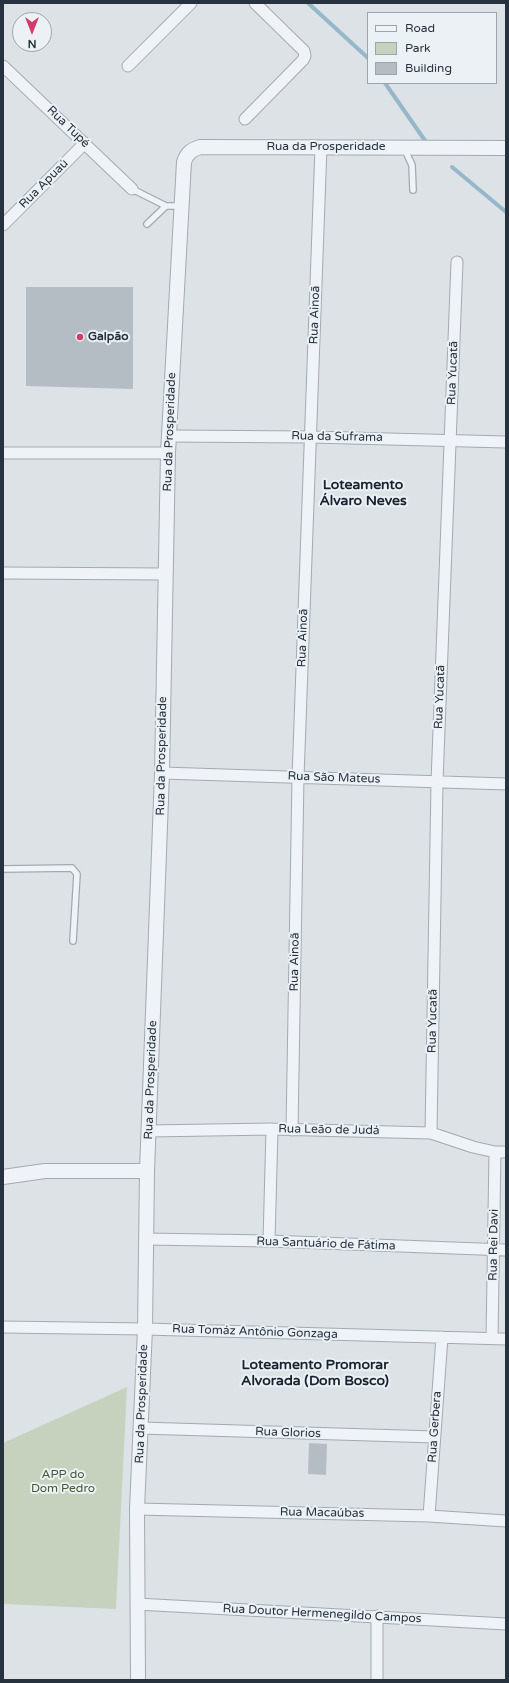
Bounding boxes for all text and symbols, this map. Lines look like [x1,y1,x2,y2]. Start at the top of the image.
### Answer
north arrow [12,12,52,52]
legend [367,12,497,84]
text: Road [405,21,435,35]
text: N [28,37,36,50]
text: Park [405,41,431,55]
text: Building [405,61,452,75]
street label: Rua Tupé [44,103,92,151]
street label: Rua da Prosperidade [266,140,386,154]
street label: Rua Apuaú [16,156,72,212]
street label: Rua Ainoã [307,285,323,345]
place label: Galpão [88,330,128,344]
marker: Galpão [75,332,85,342]
street label: Rua Yucatã [445,341,461,405]
street label: Rua da Prosperidade [161,372,179,492]
street label: Rua da Suframa [291,429,383,445]
district label: Loteamento Álvaro Neves [319,477,407,510]
street label: Rua Ainoã [295,608,311,668]
street label: Rua Yucatã [432,665,448,729]
street label: Rua da Prosperidade [154,696,170,816]
street label: Rua São Mateus [287,769,381,787]
street label: Rua Ainoã [287,932,303,992]
street label: Rua Yucatã [425,989,441,1053]
street label: Rua da Prosperidade [142,1020,160,1140]
street label: Rua Leão de Judá [278,1122,380,1138]
street label: Rua Rei Davi [486,1209,502,1281]
street label: Rua Santuário de Fátima [256,1234,396,1254]
street label: Rua Tomáz Antônio Gonzaga [172,1322,338,1342]
street label: Rua da Prosperidade [133,1344,151,1464]
district label: Loteamento Promorar Alvorada (Dom Bosco) [241,1357,389,1390]
street label: Rua Gerbera [425,1391,445,1463]
street label: Rua Glorios [255,1425,321,1441]
park label: APP do Dom Pedro [31,1468,95,1496]
street label: Rua Macaúbas [280,1505,364,1521]
street label: Rua Doutor Hermenegildo Campos [222,1602,422,1626]

